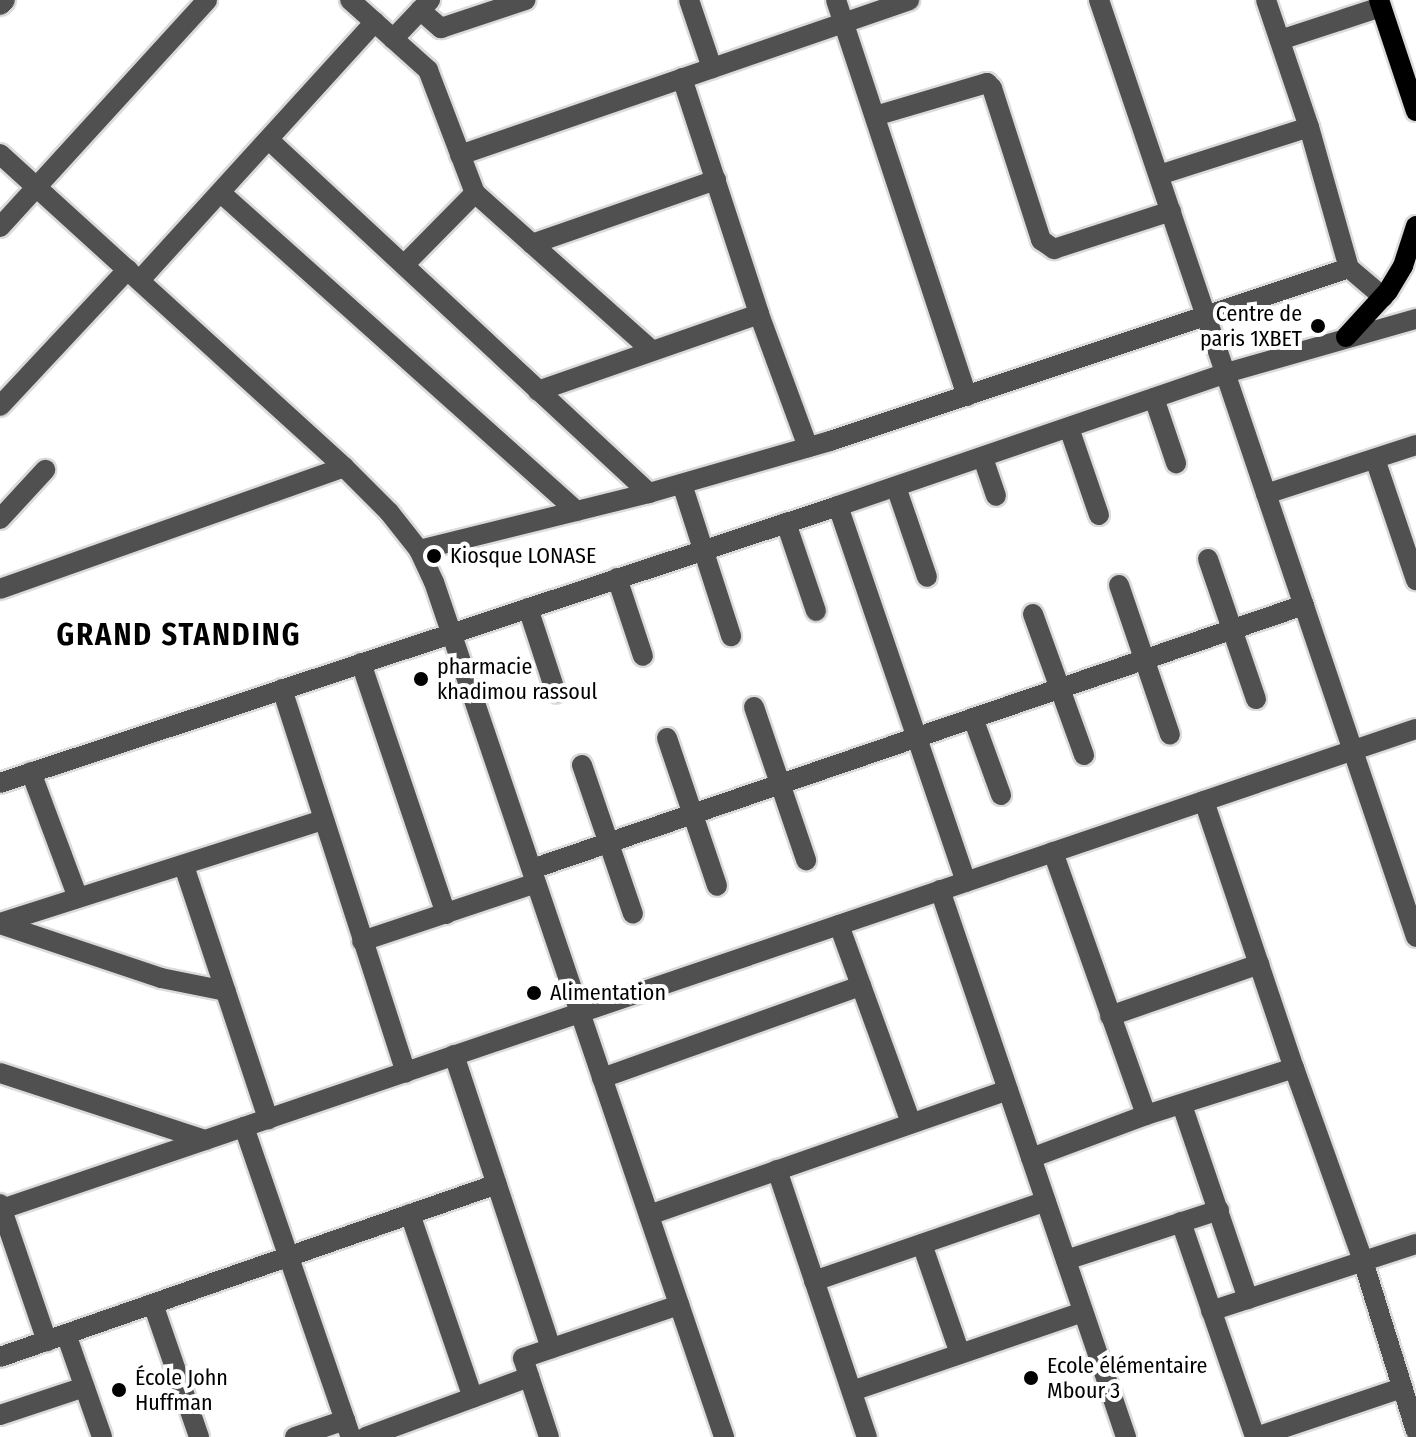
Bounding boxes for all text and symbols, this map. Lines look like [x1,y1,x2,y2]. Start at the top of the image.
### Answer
place label: Centre de paris 1XBET [1200,300,1302,352]
marker: Centre de paris 1XBET [1309,317,1327,335]
place label: Kiosque LONASE [450,543,596,569]
marker: Kiosque LONASE [425,547,443,565]
district label: GRAND STANDING [57,617,301,653]
place label: pharmacie khadimou rassoul [437,653,597,704]
marker: pharmacie khadimou rassoul [412,670,430,688]
place label: Alimentation [550,980,666,1006]
marker: Alimentation [525,984,543,1002]
place label: Ecole élémentaire Mbour 3 [1047,1352,1207,1404]
place label: École John Huffman [135,1364,228,1416]
marker: Ecole élémentaire Mbour 3 [1022,1369,1040,1387]
marker: École John Huffman [110,1381,128,1399]

